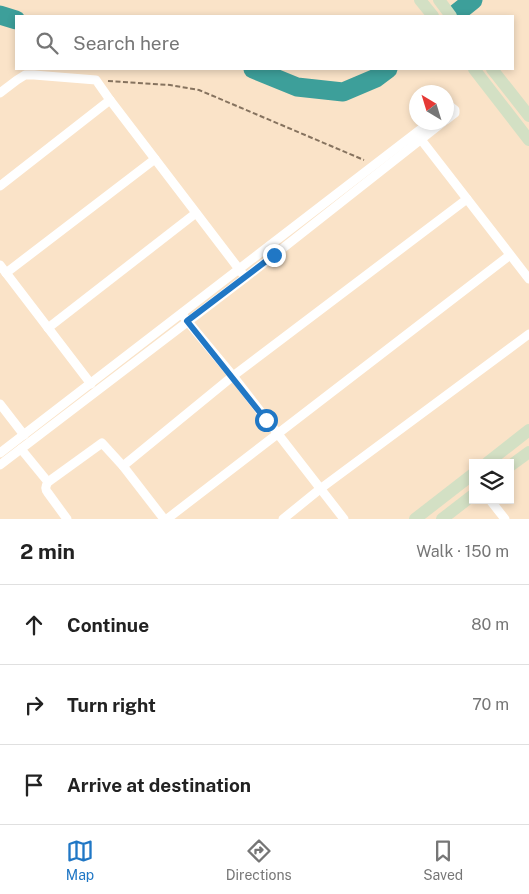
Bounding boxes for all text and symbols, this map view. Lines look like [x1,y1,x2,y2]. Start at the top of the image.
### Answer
search box [15,15,514,70]
icon: search [33,29,61,57]
text: Search here [73,32,180,54]
north arrow [409,85,454,130]
route end [263,244,286,267]
route start [255,409,278,432]
map controls [469,459,514,504]
button: layers [469,459,514,504]
text: 2 min [20,539,75,564]
text: Walk · 150 m [416,542,509,561]
icon: ahead [20,611,48,639]
text: Continue [67,614,149,636]
text: 80 m [471,615,509,634]
icon: right [20,691,48,719]
text: Turn right [67,694,156,716]
text: 70 m [472,695,509,714]
icon: arrive [20,771,48,799]
text: Arrive at destination [67,774,251,796]
tab: Map [66,837,94,883]
tab: Directions [226,837,292,883]
tab: Saved [423,837,463,883]

